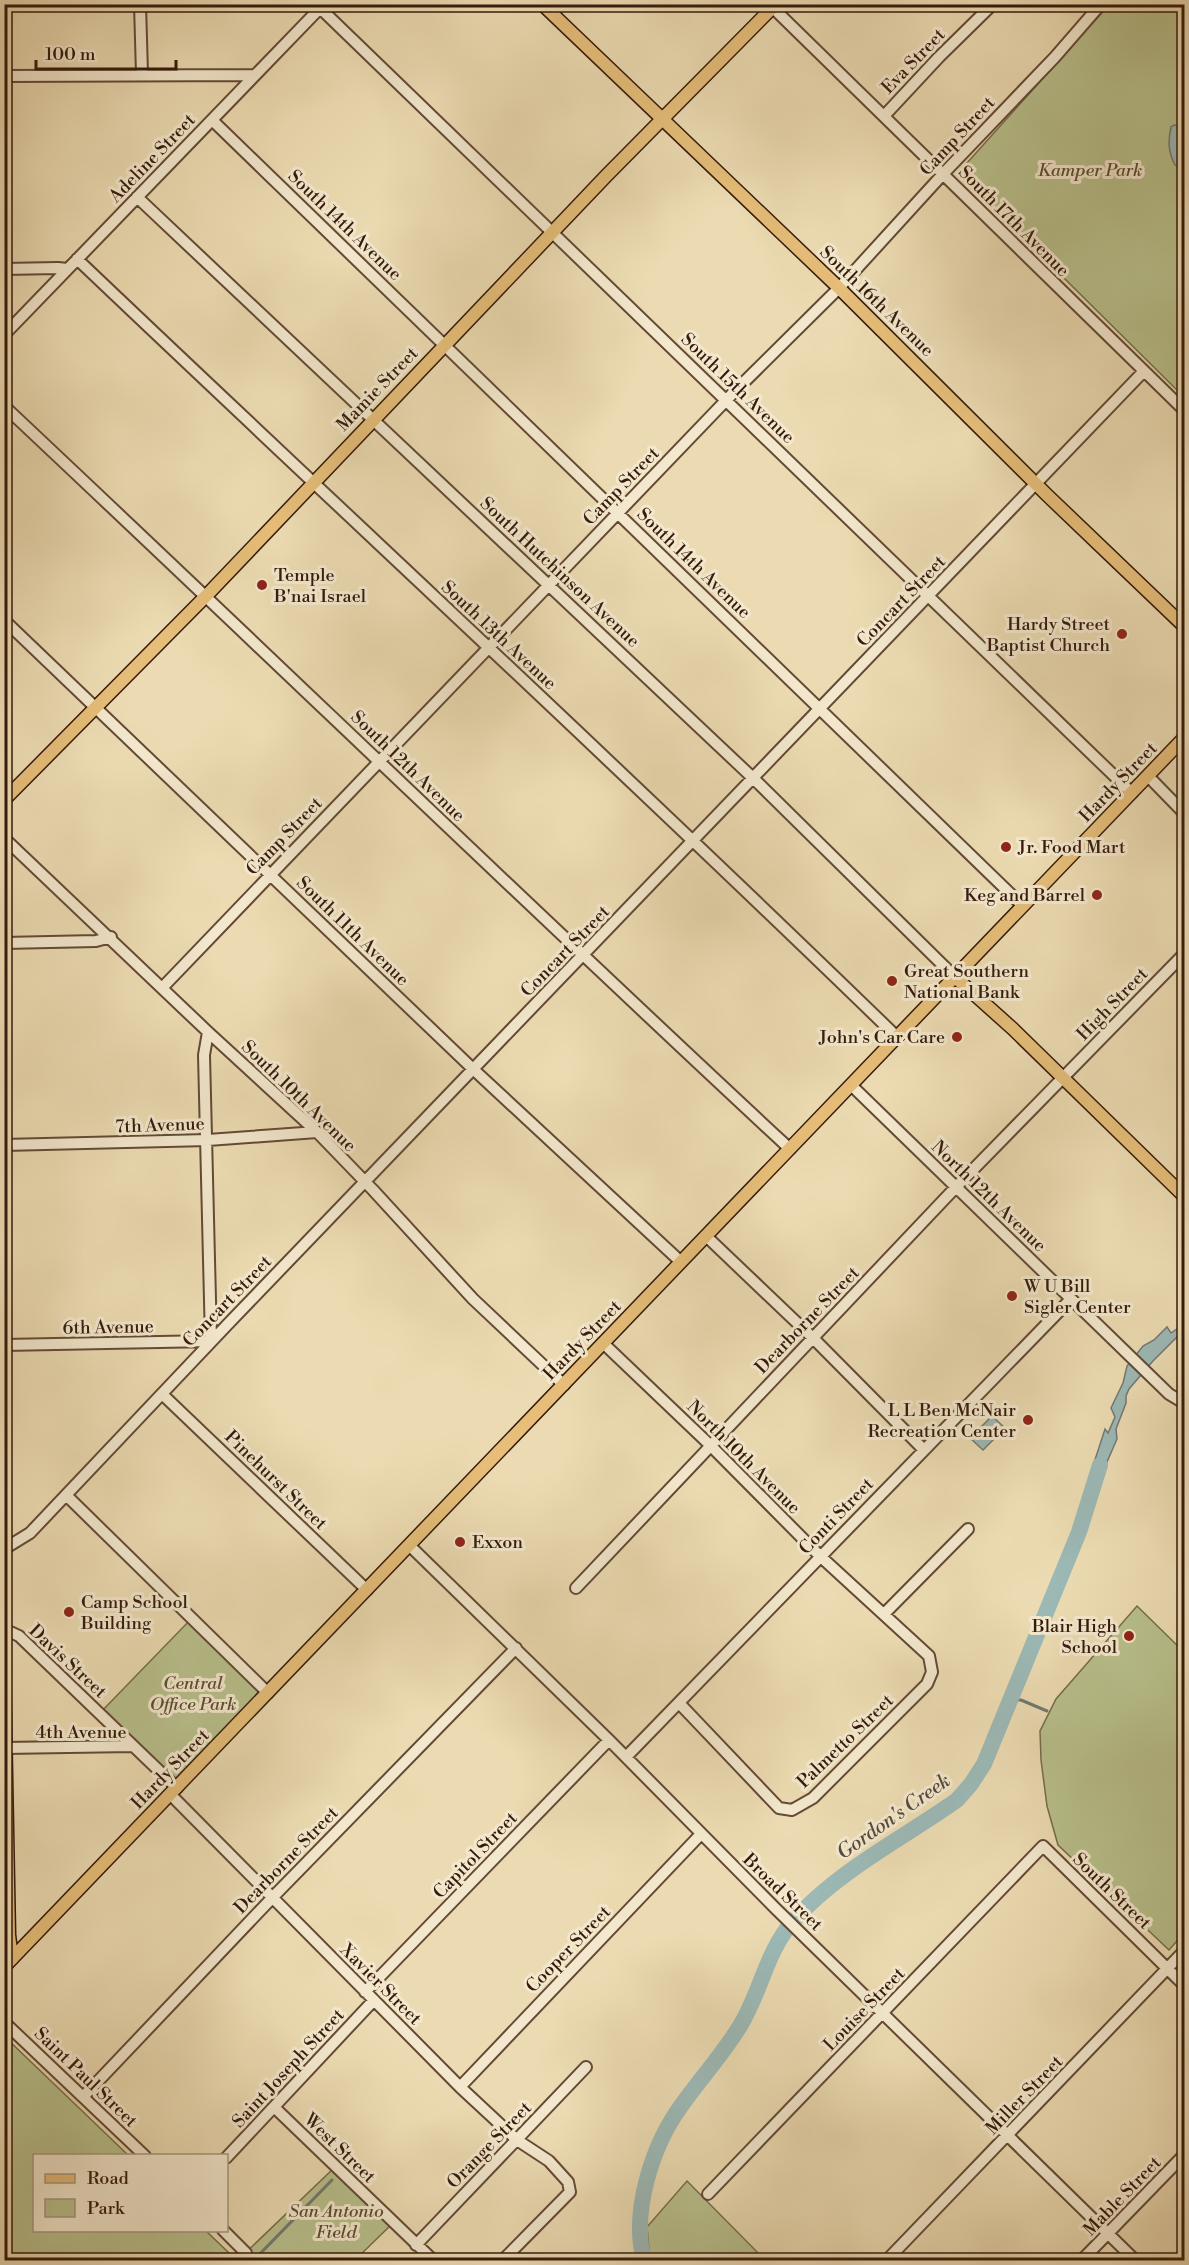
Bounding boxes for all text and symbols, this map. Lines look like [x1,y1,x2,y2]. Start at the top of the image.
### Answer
street label: Eva Street [876,23,951,99]
scale bar [36,33,176,71]
text: 100 m [45,43,96,66]
street label: Camp Street [915,91,1000,181]
street label: Adeline Street [103,109,201,208]
park label: Kamper Park [1038,159,1142,182]
street label: South 17th Avenue [953,161,1074,282]
street label: South 14th Avenue [283,165,407,286]
street label: South 16th Avenue [815,241,939,362]
street label: South 15th Avenue [676,328,800,449]
street label: Mamie Street [331,342,424,436]
street label: Camp Street [578,442,665,530]
street label: South Hutchinson Avenue [475,492,645,653]
street label: South 14th Avenue [632,503,756,624]
street label: Concart Street [852,550,951,652]
place label: Temple B'nai Israel [273,564,367,608]
street label: South 13th Avenue [436,576,561,695]
marker: Temple B'nai Israel [255,578,269,592]
place label: Hardy Street Baptist Church [986,613,1111,657]
marker: Hardy Street Baptist Church [1115,627,1129,641]
street label: South 12th Avenue [346,706,470,827]
street label: Hardy Street [1074,737,1163,827]
street label: Camp Street [241,792,328,880]
place label: Jr. Food Mart [1017,836,1126,859]
marker: Jr. Food Mart [999,840,1013,854]
street label: South 11th Avenue [291,872,414,991]
place label: Keg and Barrel [964,884,1086,907]
marker: Keg and Barrel [1090,888,1104,902]
street label: Concart Street [516,900,615,1002]
place label: Great Southern National Bank [904,960,1029,1004]
street label: High Street [1072,962,1153,1046]
marker: Great Southern National Bank [885,974,899,988]
place label: John's Car Care [818,1026,945,1049]
marker: John's Car Care [950,1030,964,1044]
street label: South 10th Avenue [236,1036,361,1157]
street label: 7th Avenue [115,1112,205,1139]
street label: North 12th Avenue [926,1136,1051,1257]
street label: Concart Street [178,1250,277,1352]
street label: Dearborne Street [750,1261,865,1379]
place label: W U Bill Sigler Center [1023,1275,1131,1319]
marker: W U Bill Sigler Center [1005,1289,1019,1303]
street label: Hardy Street [538,1295,627,1385]
street label: 6th Avenue [62,1315,154,1340]
street label: North 10th Avenue [682,1395,806,1519]
place label: L L Ben McNair Recreation Center [868,1399,1016,1443]
marker: L L Ben McNair Recreation Center [1021,1413,1035,1427]
street label: Pinehurst Street [220,1426,332,1536]
street label: Conti Street [794,1473,879,1560]
place label: Exxon [472,1531,523,1554]
marker: Exxon [453,1535,467,1549]
place label: Camp School Building [80,1591,189,1635]
marker: Camp School Building [62,1605,76,1619]
place label: Blair High School [1031,1615,1118,1659]
street label: Davis Street [24,1619,112,1704]
marker: Blair High School [1122,1629,1136,1643]
park label: Central Office Park [150,1672,236,1716]
street label: Palmetto Street [792,1689,899,1793]
street label: 4th Avenue [35,1721,127,1744]
street label: Hardy Street [126,1724,215,1814]
water label: Gordon's Creek [832,1769,956,1866]
street label: Dearborne Street [229,1801,344,1919]
street label: Capitol Street [428,1807,523,1904]
street label: Broad Street [737,1848,828,1937]
street label: South Street [1067,1848,1156,1935]
street label: Cooper Street [521,1900,616,1998]
street label: Xavier Street [334,1938,427,2030]
street label: Louise Street [819,1962,911,2056]
street label: Saint Joseph Street [227,2003,350,2133]
street label: Saint Paul Street [29,2022,143,2133]
street label: Miller Street [981,2050,1068,2140]
street label: Orange Street [442,2096,537,2194]
street label: West Street [298,2108,381,2189]
street label: Mable Street [1079,2151,1167,2241]
legend [33,2154,228,2232]
text: Road [87,2167,130,2190]
text: Park [87,2197,126,2220]
park label: San Antonio Field [288,2200,384,2244]

